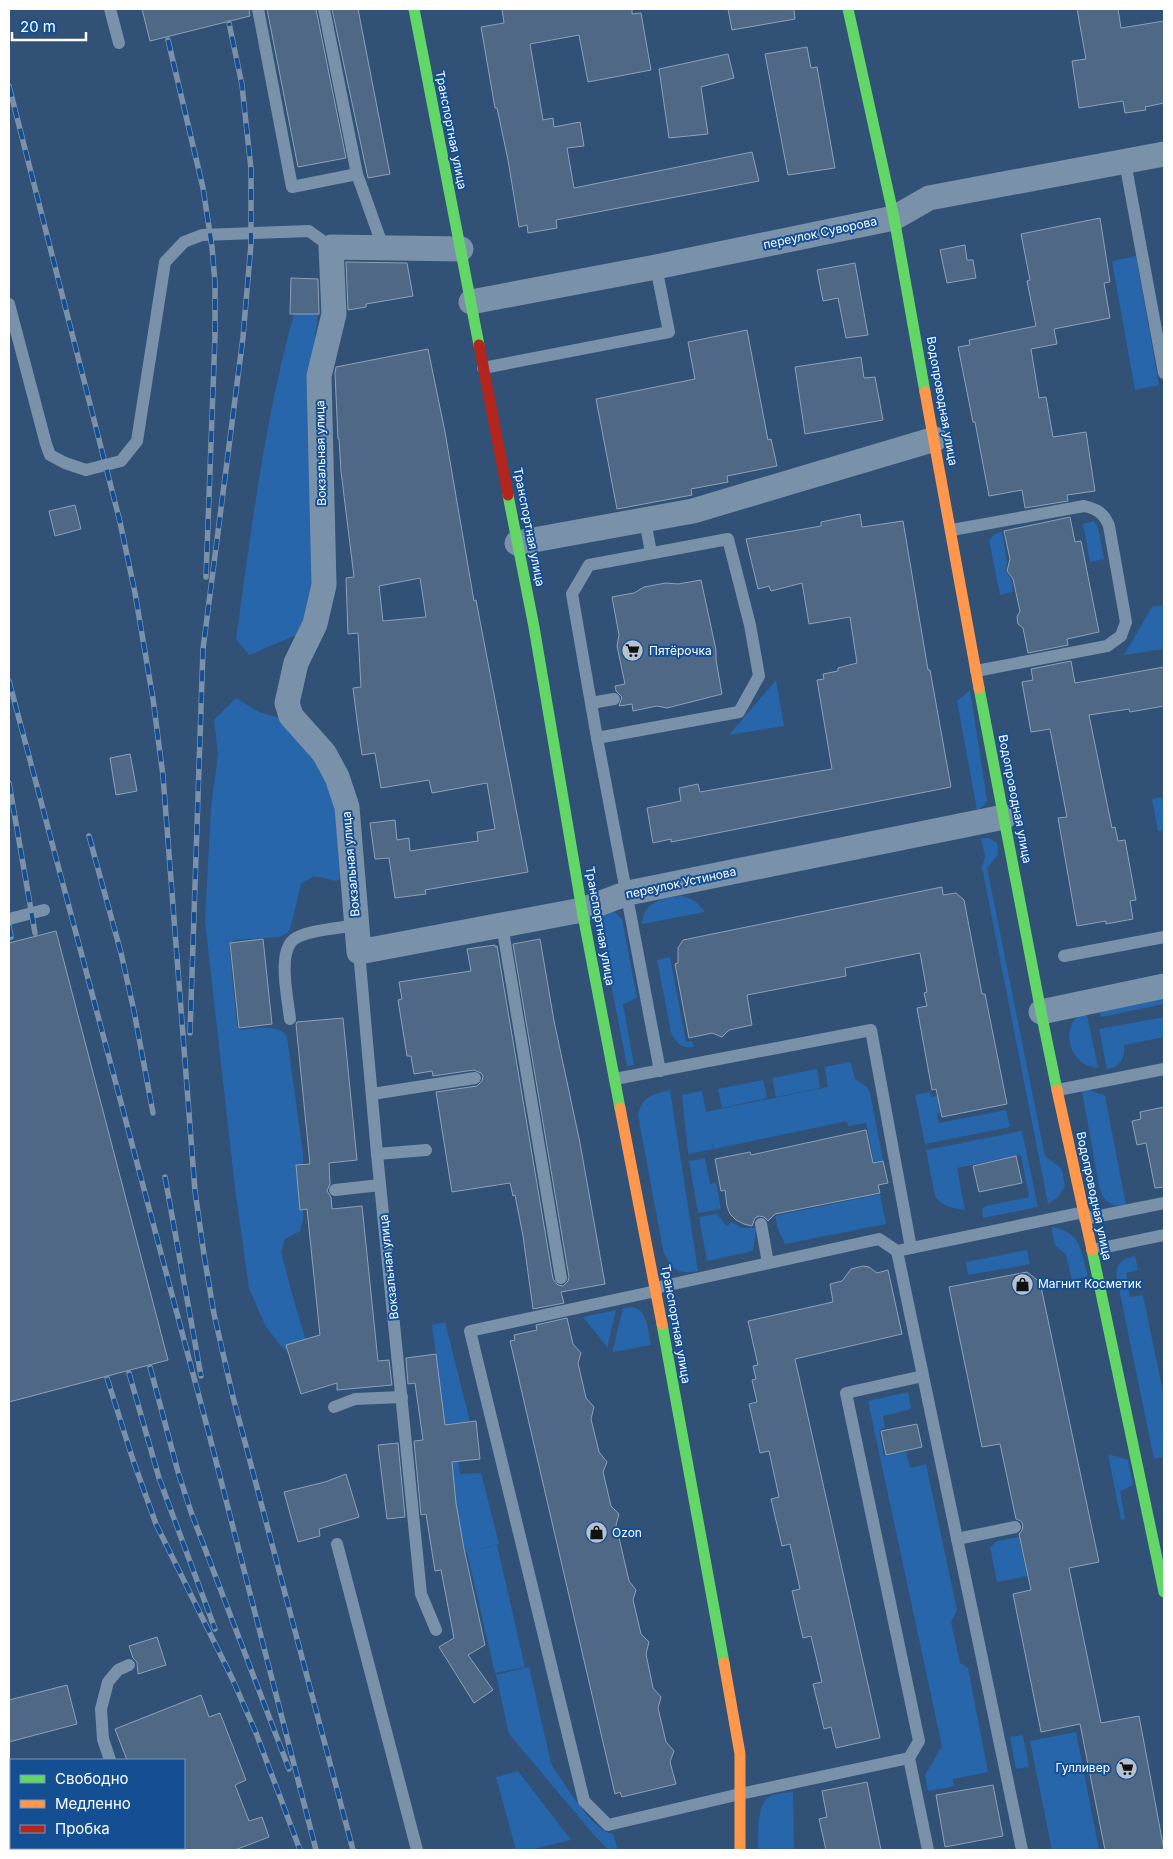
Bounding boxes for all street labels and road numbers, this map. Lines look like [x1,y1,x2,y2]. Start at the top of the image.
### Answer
street label: Транспортная улица [433,69,470,191]
street label: переулок Суворова [762,213,878,252]
street label: Водопроводная улица [924,335,961,467]
street label: Вокзальная улица [312,400,329,506]
street label: Транспортная улица [511,466,548,588]
street label: Водопроводная улица [996,733,1035,865]
street label: Вокзальная улица [338,811,363,917]
street label: переулок Устинова [624,863,737,902]
street label: Транспортная улица [583,865,618,987]
street label: Водопроводная улица [1074,1130,1115,1261]
street label: Вокзальная улица [376,1214,401,1320]
street label: Транспортная улица [659,1263,694,1385]

